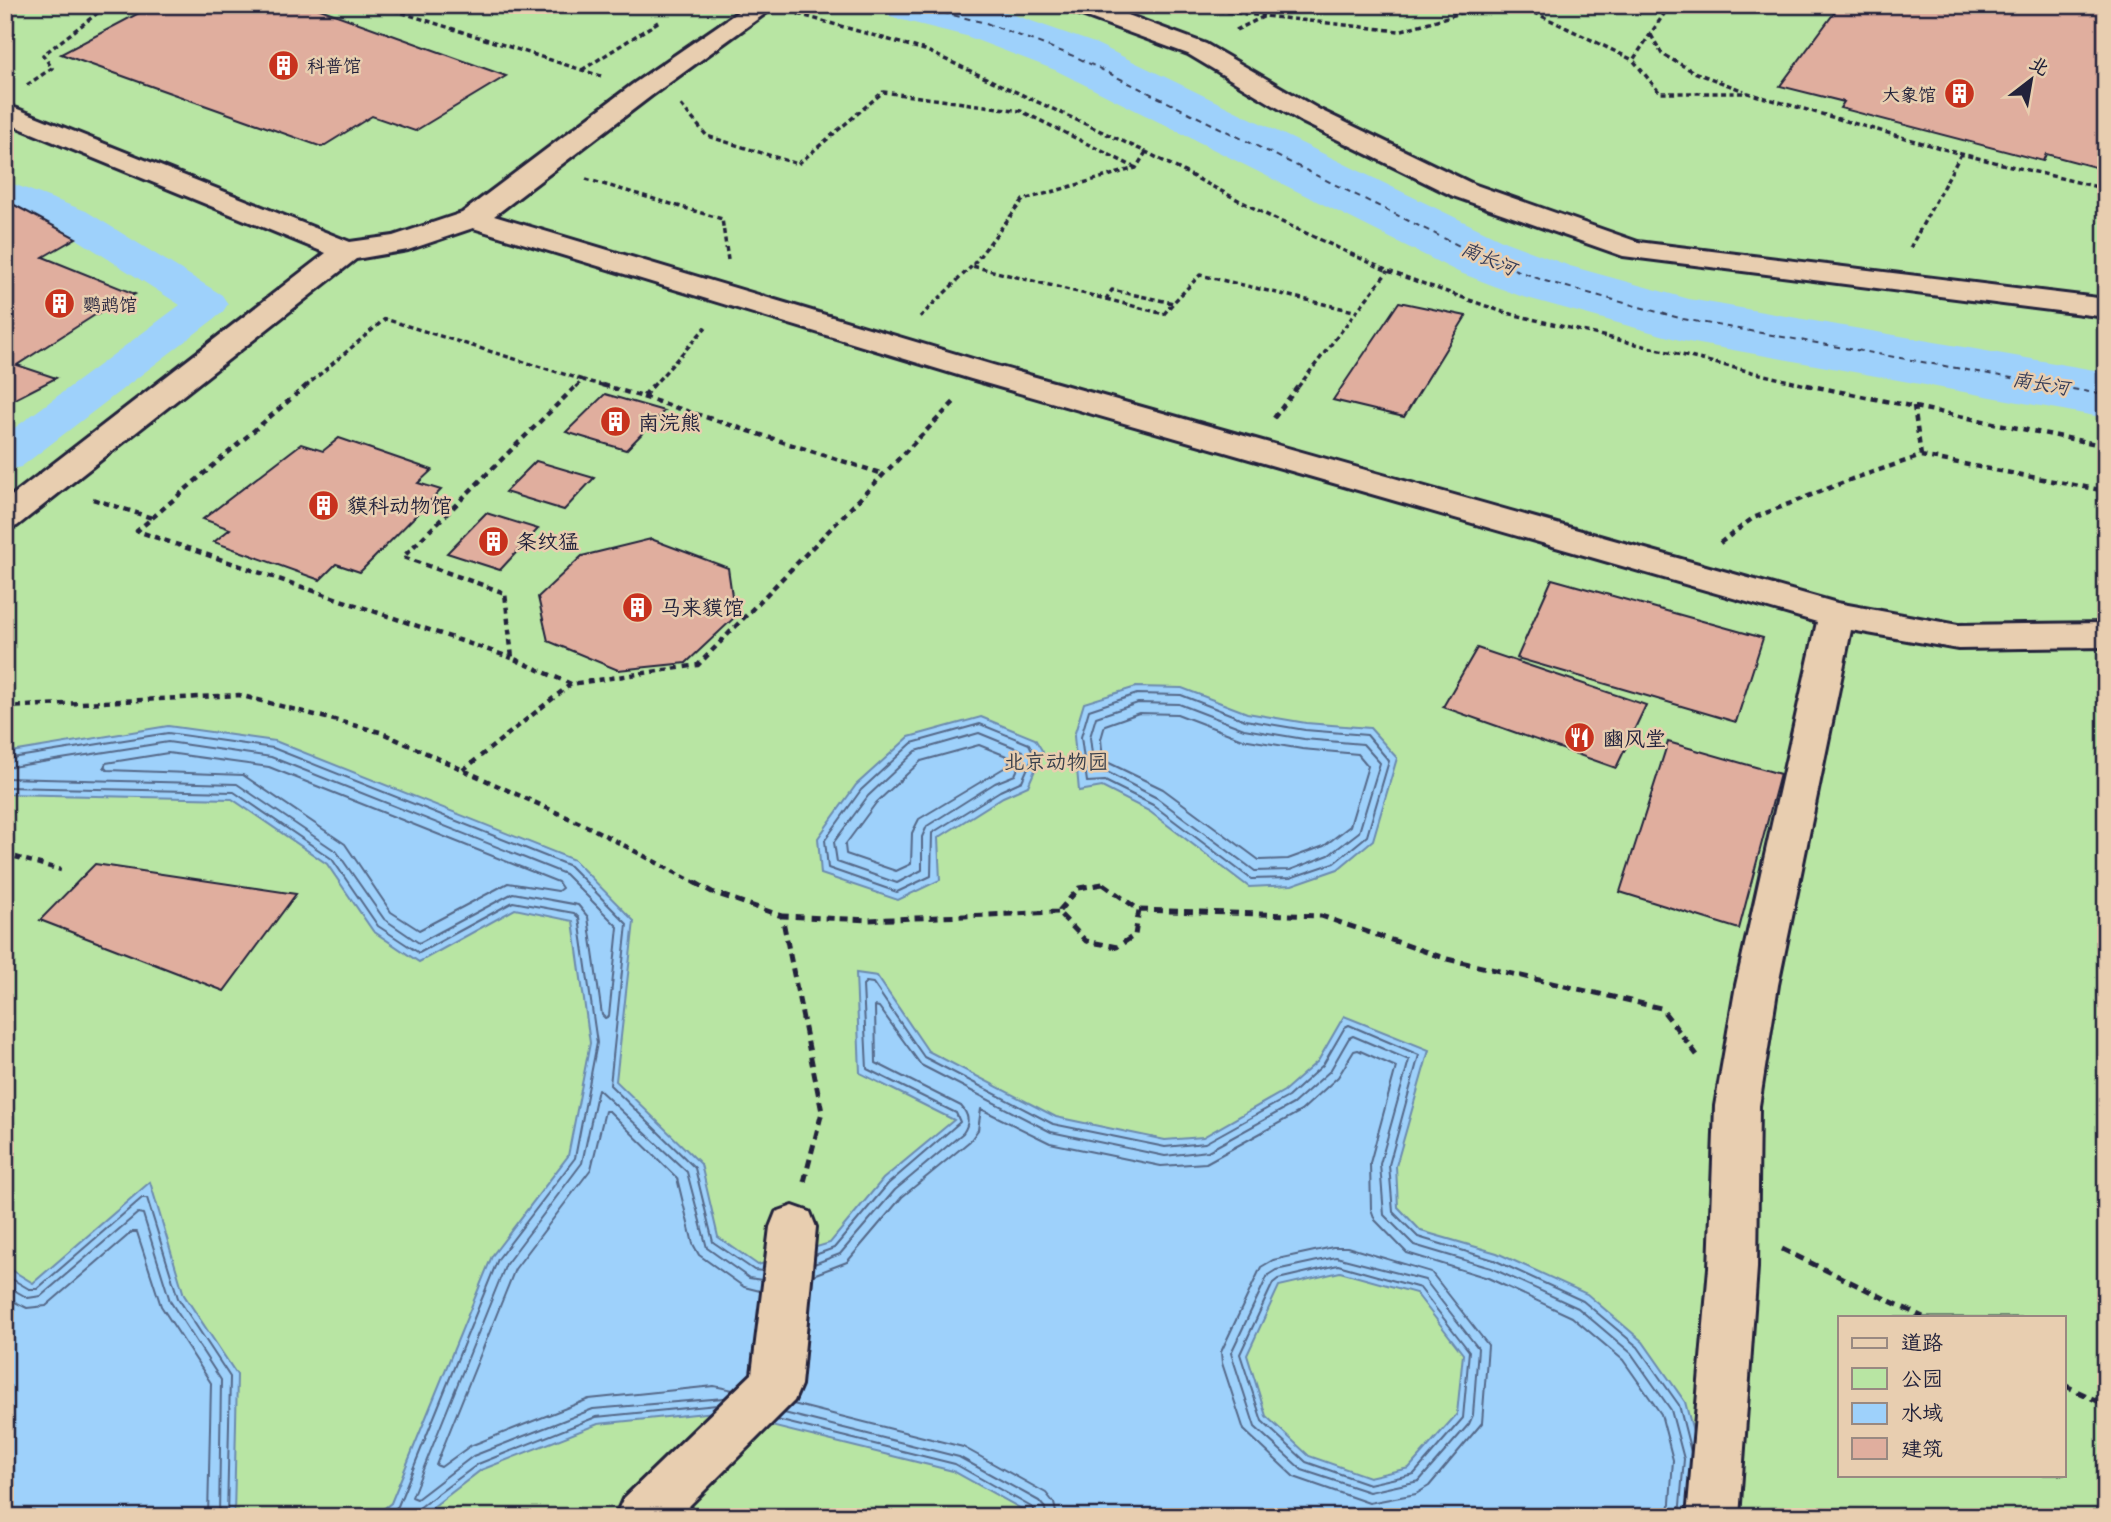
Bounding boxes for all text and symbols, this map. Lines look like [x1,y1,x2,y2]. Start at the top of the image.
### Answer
north arrow [1996,46,2066,116]
building icon: 科普馆 [267,48,301,82]
text: 北 [2025,49,2055,81]
place label: 科普馆 [307,53,361,78]
building icon: 大象馆 [1942,77,1976,111]
place label: 大象馆 [1882,82,1936,107]
water label: 南长河 [1458,235,1523,282]
building icon: 鹦鹉馆 [43,287,77,321]
place label: 鹦鹉馆 [83,292,137,317]
water label: 南长河 [2011,365,2074,401]
building icon: 南浣熊 [598,405,632,439]
place label: 南浣熊 [638,408,701,437]
building icon: 貘科动物馆 [307,488,341,522]
place label: 貘科动物馆 [347,491,452,520]
building icon: 条纹猛 [476,524,510,558]
place label: 条纹猛 [516,527,579,556]
building icon: 马来貘馆 [620,590,654,624]
place label: 马来貘馆 [660,593,744,622]
restaurant icon: 豳风堂 [1563,721,1597,755]
place label: 豳风堂 [1603,724,1666,753]
park label: 北京动物园 [1004,747,1109,776]
legend [1838,1316,2066,1476]
text: 道路 [1901,1328,1943,1357]
text: 公园 [1901,1364,1943,1393]
text: 水域 [1901,1398,1943,1427]
text: 建筑 [1901,1434,1943,1463]

